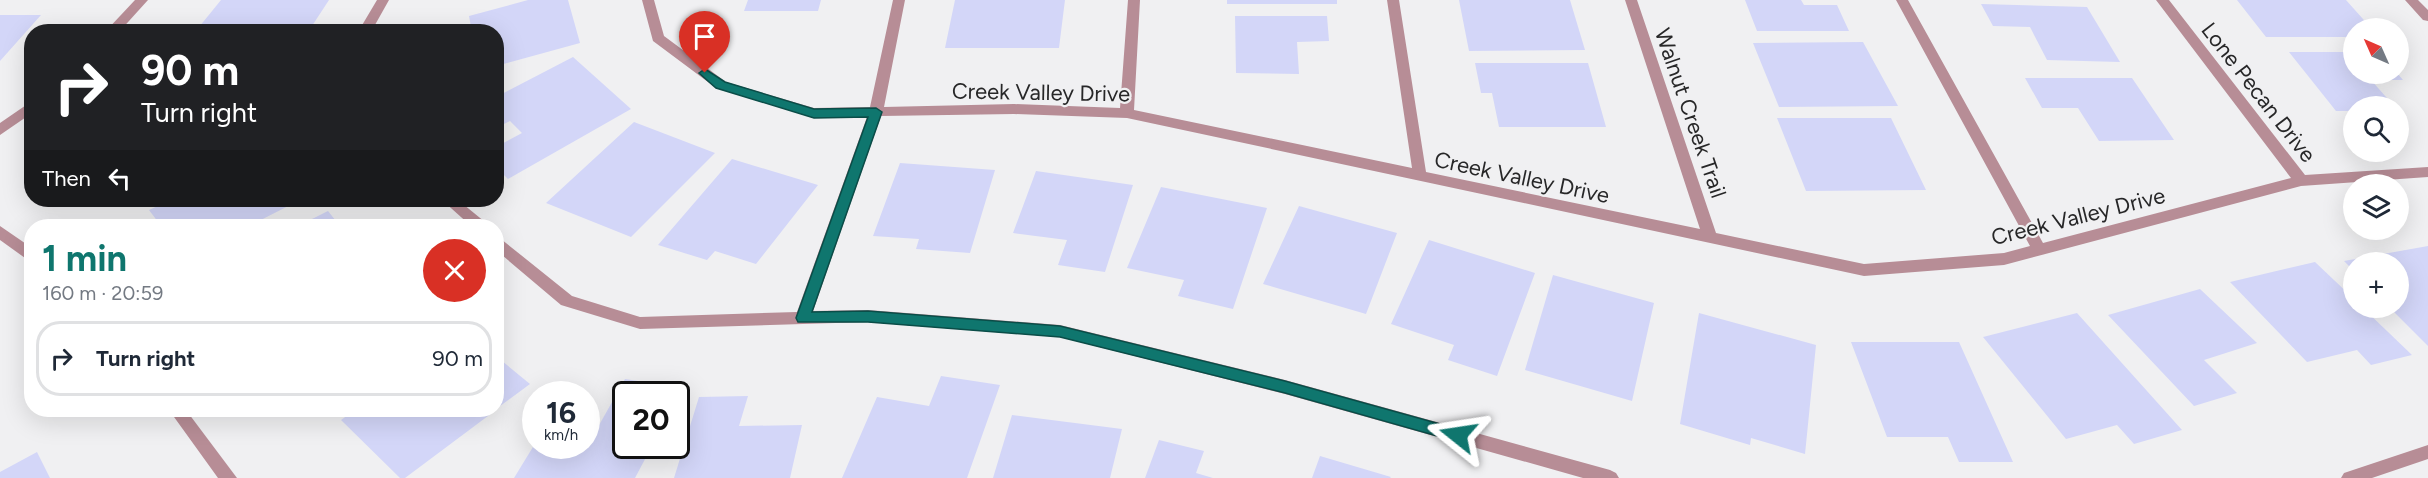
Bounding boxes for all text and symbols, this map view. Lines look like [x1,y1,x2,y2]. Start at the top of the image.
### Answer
pin [679,11,730,73]
street label: Lone Pecan Drive [2196,17,2322,168]
north arrow [2343,18,2409,84]
map controls [2343,18,2409,318]
icon: arrive [688,20,721,53]
street label: Walnut Creek Trail [1649,25,1732,202]
text: 90 m [141,45,239,96]
icon: right [42,48,120,126]
street label: Creek Valley Drive [952,77,1130,108]
text: Turn right [141,96,257,129]
button: search [2343,96,2409,162]
street label: Creek Valley Drive [1432,146,1612,209]
icon: left [103,162,136,195]
text: Then [42,165,91,192]
button: layers [2343,174,2409,240]
street label: Creek Valley Drive [1988,182,2168,251]
text: 1 min [42,237,127,280]
button: close [423,239,486,302]
button: + [2343,252,2409,318]
text: 160 m · 20:59 [42,281,163,305]
icon: right [45,342,78,375]
text: Turn right [96,345,195,372]
text: 90 m [432,345,483,372]
speed limit sign: 20 [612,381,690,459]
text: 16 [546,394,576,431]
position arrow [1426,403,1490,467]
text: km/h [544,426,578,444]

